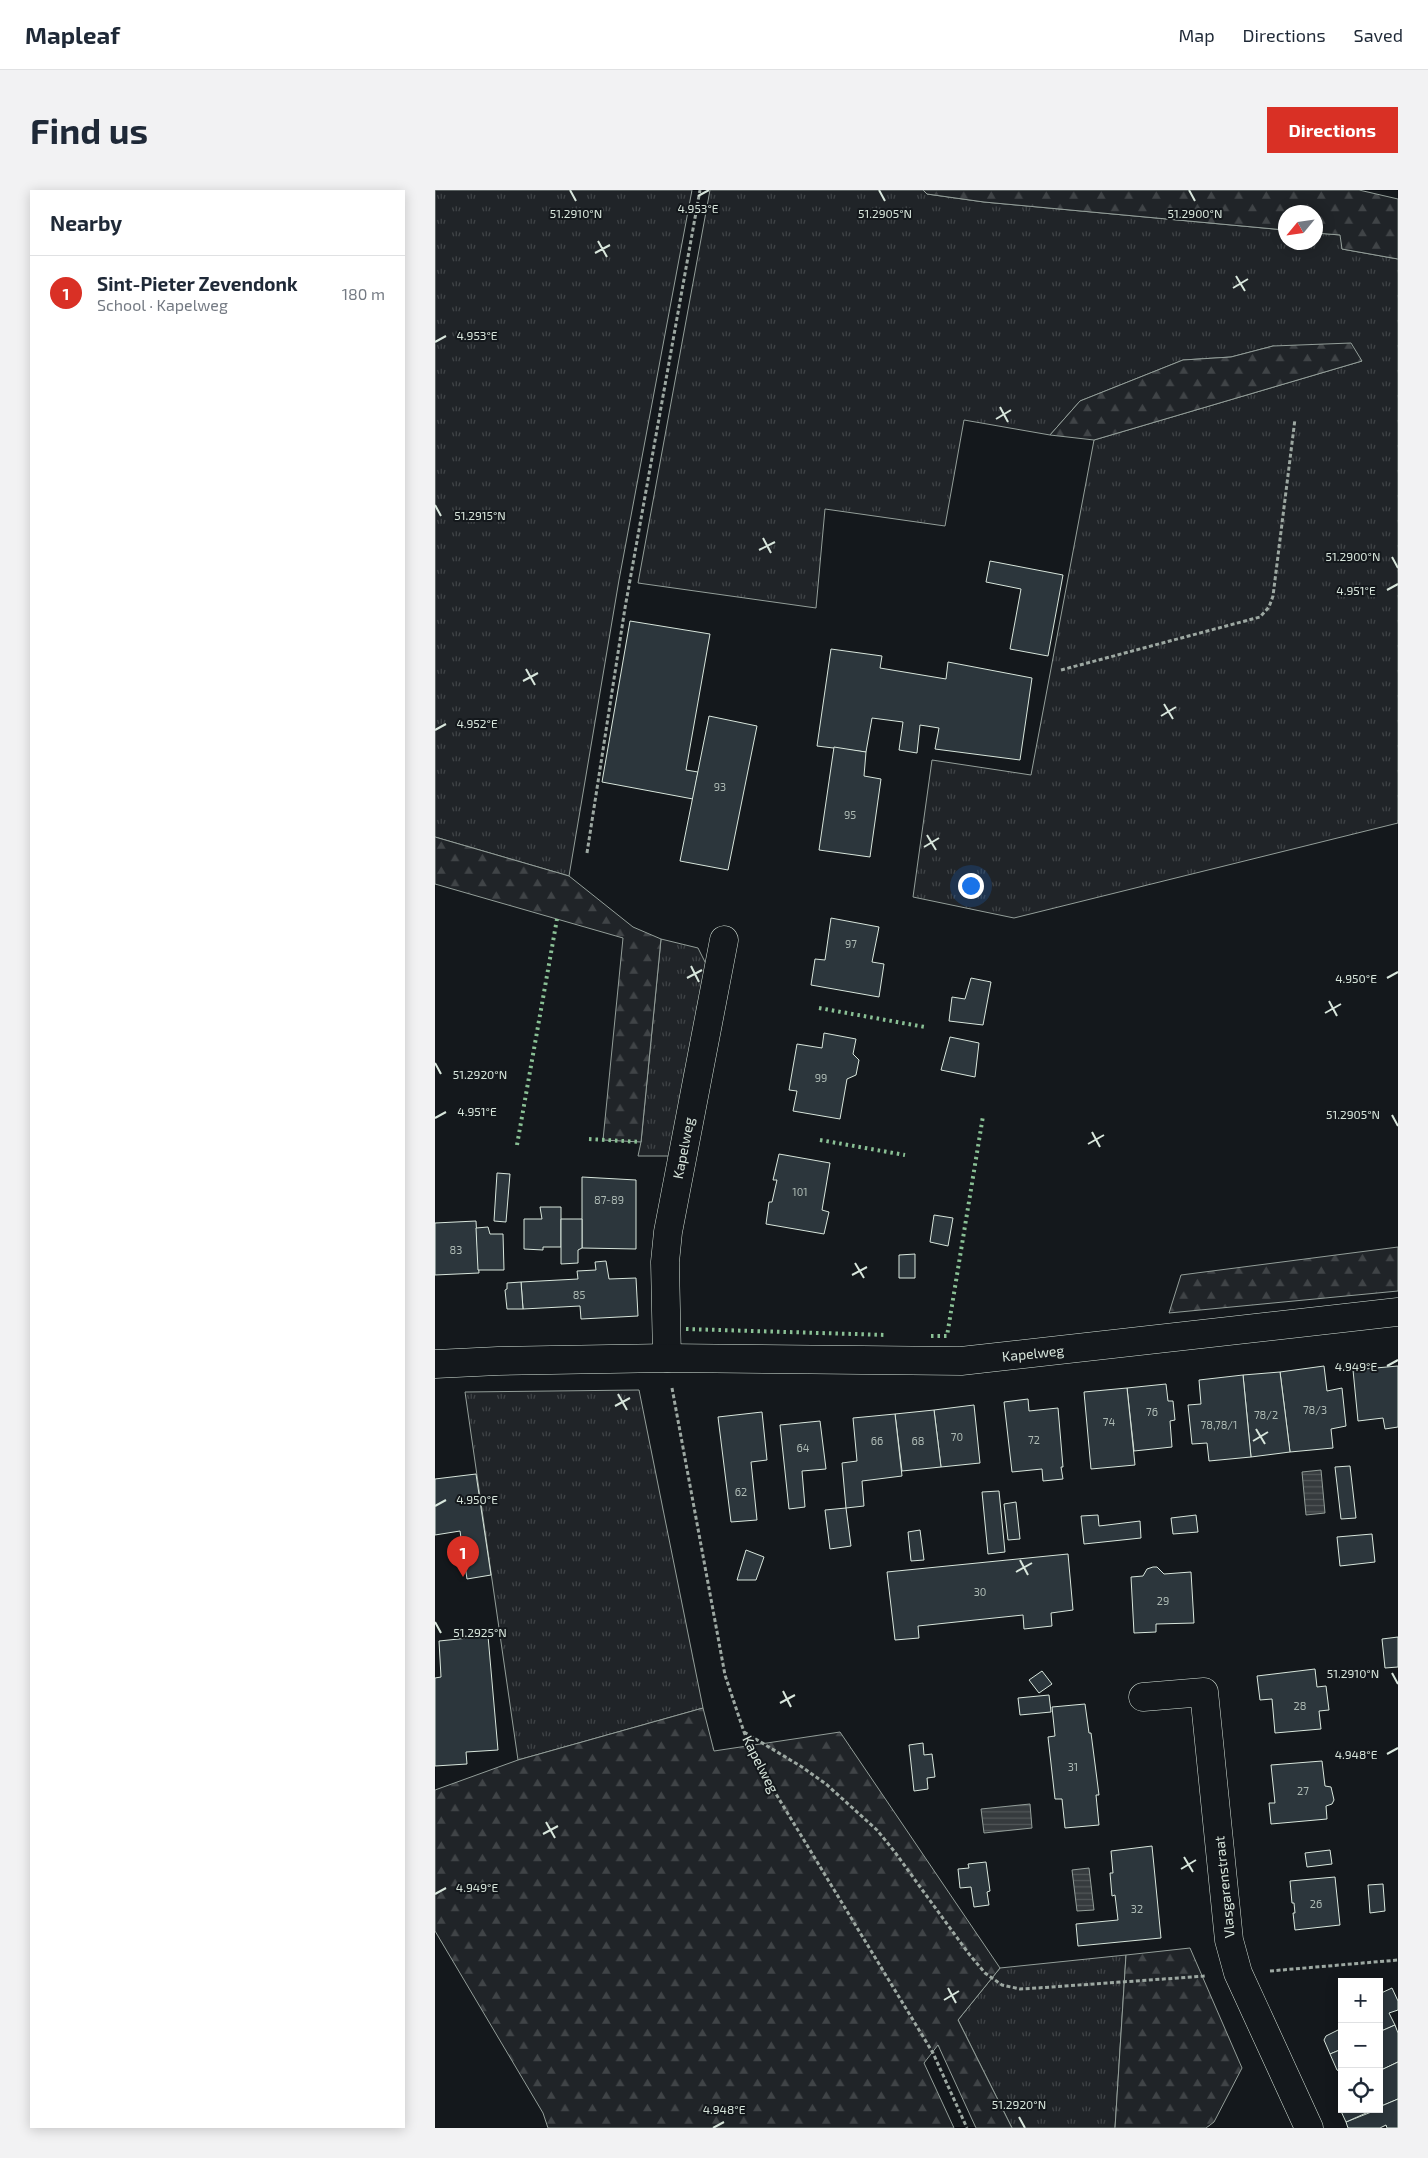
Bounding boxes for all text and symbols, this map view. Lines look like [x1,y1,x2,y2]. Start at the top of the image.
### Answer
text: Mapleaf [25,20,120,49]
text: Map [1178,24,1215,46]
text: Directions [1243,24,1326,46]
text: Saved [1354,24,1403,46]
button: Directions [1267,107,1398,153]
text: Find us [30,109,148,151]
text: 4.953°E [677,201,719,215]
north arrow [1278,205,1323,250]
text: 51.2910°N [550,206,602,220]
text: 51.2905°N [858,206,912,220]
text: 51.2900°N [1168,206,1222,220]
text: Nearby [50,210,122,235]
text: Sint-Pieter Zevendonk [97,272,298,295]
text: 1 [63,284,69,303]
text: 180 m [342,284,385,303]
text: School · Kapelweg [97,295,228,314]
text: 4.953°E [456,328,498,342]
text: 51.2915°N [454,508,506,522]
text: 51.2900°N [1326,549,1380,563]
text: 4.951°E [1336,583,1376,597]
text: 4.952°E [456,716,498,730]
house number: 93 [714,780,726,793]
house number: 95 [844,808,856,821]
your location [958,873,984,899]
house number: 97 [845,937,857,950]
text: 4.950°E [1335,971,1377,985]
text: 51.2920°N [453,1067,507,1081]
house number: 99 [815,1071,827,1084]
text: 4.951°E [457,1104,497,1118]
text: 51.2905°N [1326,1107,1380,1121]
street label: Kapelweg [669,1116,697,1180]
house number: 101 [792,1185,808,1198]
house number: 87-89 [594,1193,624,1206]
house number: 83 [450,1243,462,1256]
house number: 85 [573,1288,585,1301]
street label: Kapelweg [1001,1341,1065,1365]
text: 4.949°E [1335,1359,1377,1373]
house number: 78/3 [1303,1403,1327,1416]
house number: 76 [1146,1405,1158,1418]
house number: 78/2 [1254,1408,1278,1421]
house number: 74 [1103,1415,1115,1428]
house number: 78,78/1 [1201,1418,1237,1431]
house number: 70 [951,1430,963,1443]
house number: 72 [1028,1433,1040,1446]
house number: 66 [871,1434,883,1447]
house number: 68 [912,1434,924,1447]
house number: 64 [796,1441,810,1454]
house number: 62 [735,1485,747,1498]
text: 4.950°E [456,1492,498,1506]
pin: 1 [447,1536,479,1577]
house number: 30 [974,1585,986,1598]
house number: 29 [1157,1594,1169,1607]
text: 51.2925°N [453,1625,507,1639]
text: 51.2910°N [1327,1666,1379,1680]
house number: 28 [1294,1699,1306,1712]
street label: Kapelweg [739,1732,783,1796]
text: 4.948°E [1335,1747,1378,1761]
house number: 31 [1068,1760,1078,1773]
house number: 27 [1297,1784,1309,1797]
street label: Vlasgarenstraat [1210,1835,1238,1939]
text: 4.949°E [456,1880,498,1894]
house number: 26 [1310,1897,1322,1910]
house number: 32 [1131,1902,1143,1915]
map controls [1338,1978,1383,2113]
button: + [1338,1978,1383,2023]
button: − [1338,2023,1383,2068]
button: locate [1338,2068,1383,2113]
text: 51.2920°N [992,2097,1046,2111]
text: 4.948°E [703,2102,746,2116]

